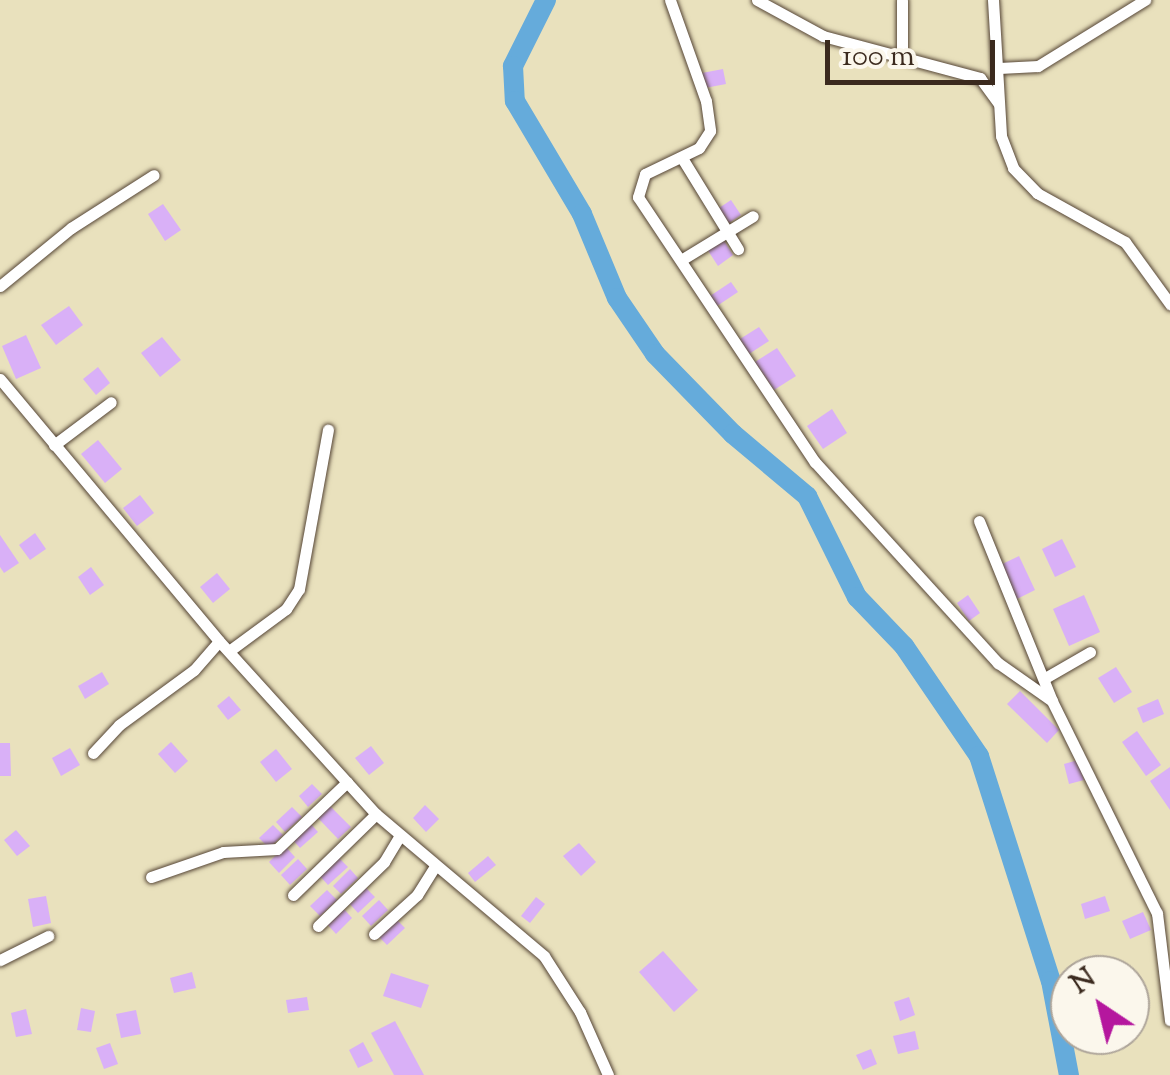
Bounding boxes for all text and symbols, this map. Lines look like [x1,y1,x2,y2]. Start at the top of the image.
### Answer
scale bar [830,20,1000,82]
text: 100 m [842,36,915,79]
north arrow [1050,955,1150,1055]
text: N [1063,959,1105,1005]

